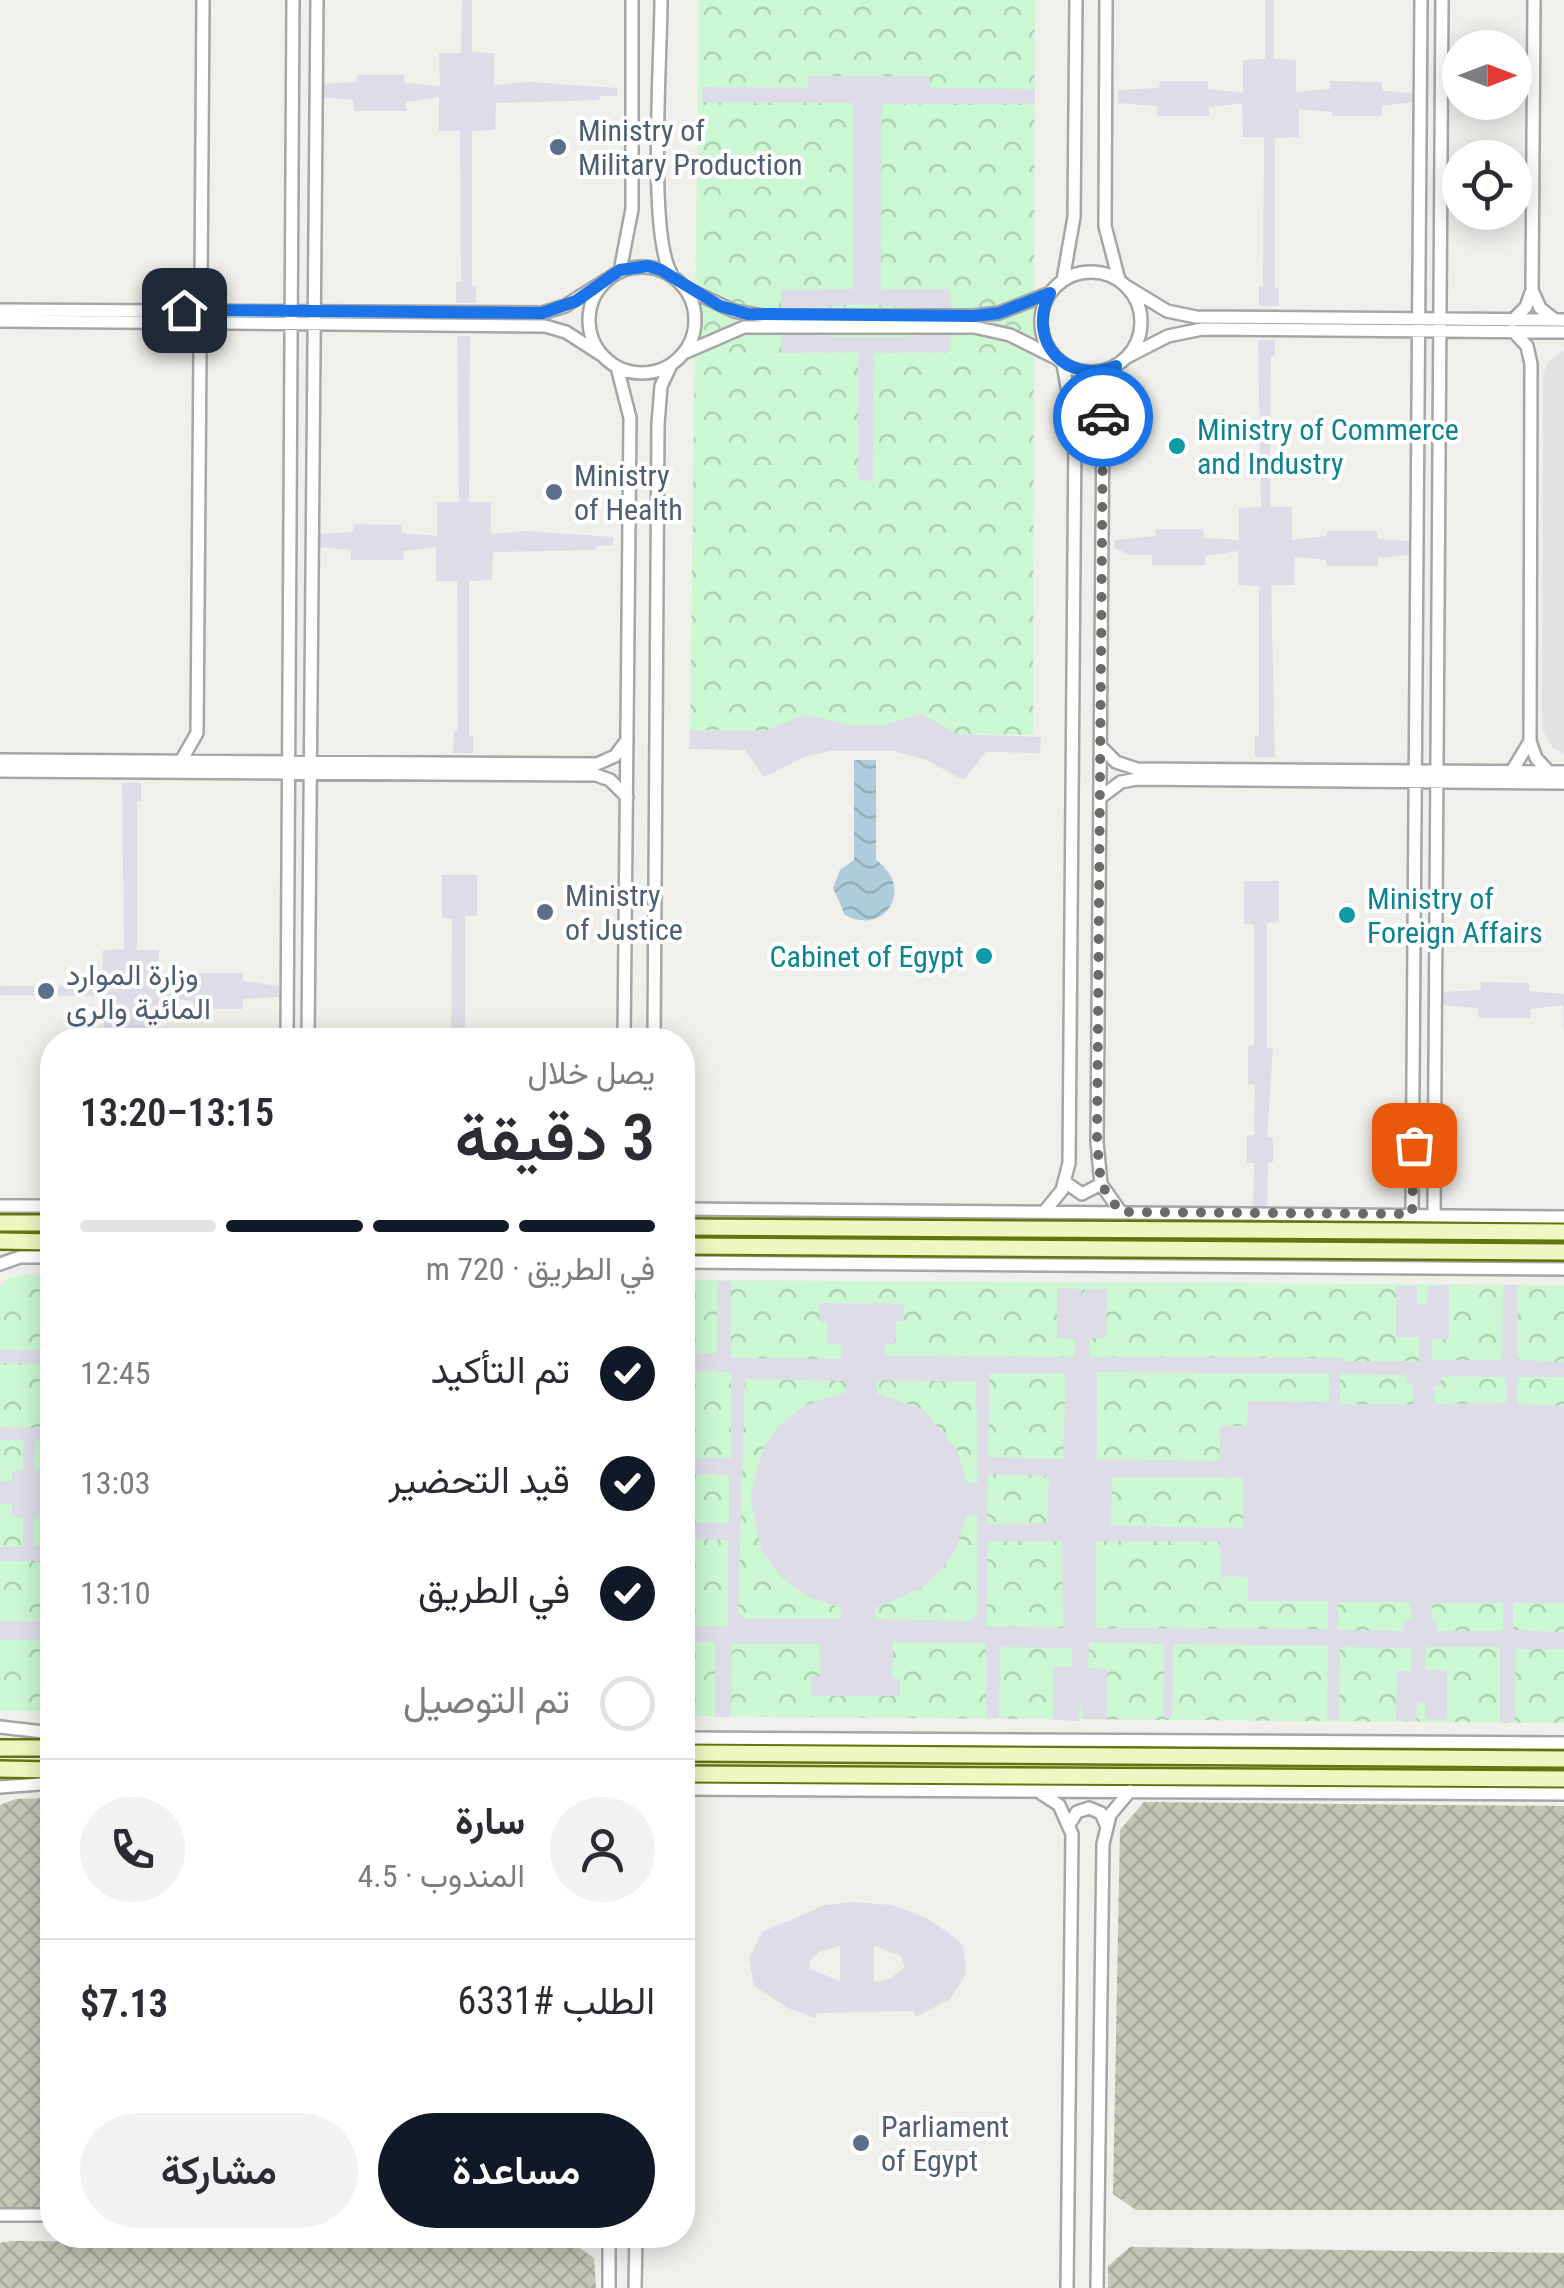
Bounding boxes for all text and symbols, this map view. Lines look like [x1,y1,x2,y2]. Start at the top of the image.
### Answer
north arrow [1442,30,1532,120]
map controls [1442,30,1532,230]
place label: Ministry of Military Production [578,113,802,182]
marker: Ministry of Military Production [547,136,569,158]
button: locate [1442,140,1532,230]
pin [142,268,227,353]
icon: home [157,283,212,338]
courier [1053,367,1153,467]
icon: car [1076,390,1131,445]
place label: Ministry of Commerce and Industry [1197,412,1459,481]
marker: Ministry of Commerce and Industry [1166,435,1188,457]
place label: Ministry of Health [574,458,683,527]
marker: Ministry of Health [543,481,565,503]
place label: Ministry of Justice [565,878,683,947]
place label: Ministry of Foreign Affairs [1367,881,1543,950]
marker: Ministry of Justice [534,901,556,923]
marker: Ministry of Foreign Affairs [1336,904,1358,926]
place label: Cabinet of Egypt [770,939,964,974]
marker: Cabinet of Egypt [973,945,995,967]
place label: وزارة الموارد المائية والري [66,957,211,1033]
marker: وزارة الموارد المائية والري [35,980,57,1002]
text: يصل خلال [528,1054,655,1092]
text: 13:15–13:20 [80,1091,274,1135]
text: 3 دقيقة [455,1100,655,1176]
pin [1372,1103,1457,1188]
icon: bag [1387,1118,1442,1173]
text: في الطريق · 720 m [426,1250,655,1288]
icon: check [600,1346,655,1401]
text: تم التأكيد [430,1348,570,1392]
text: 12:45 [80,1354,151,1392]
icon: check [600,1456,655,1511]
text: قيد التحضير [388,1458,570,1502]
text: 13:03 [80,1464,151,1502]
icon: check [600,1566,655,1621]
text: في الطريق [418,1568,570,1612]
text: 13:10 [80,1574,151,1612]
text: تم التوصيل [403,1678,570,1722]
button: phone [80,1797,185,1902]
button: person [550,1797,655,1902]
text: سارة [455,1799,525,1843]
text: المندوب · 4.5 [358,1857,525,1895]
text: الطلب #6331 [458,1979,655,2023]
text: $7.13 [80,1982,168,2026]
place label: Parliament of Egypt [881,2109,1009,2178]
button: مشاركة [80,2113,358,2228]
button: مساعدة [378,2113,655,2228]
marker: Parliament of Egypt [850,2132,872,2154]

